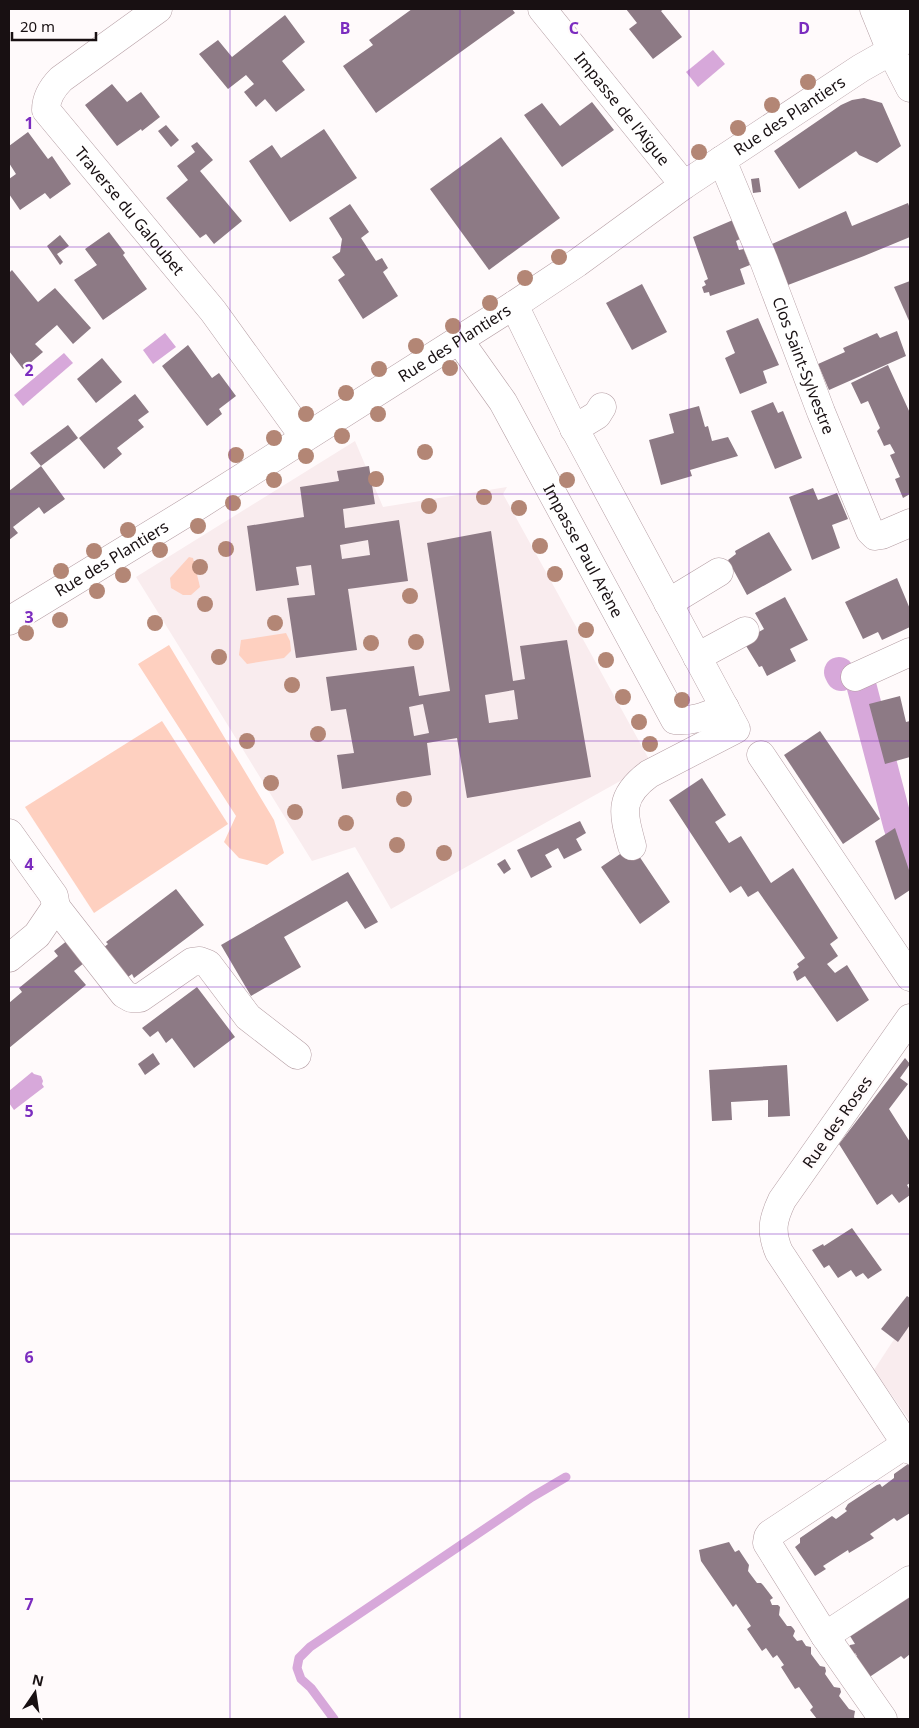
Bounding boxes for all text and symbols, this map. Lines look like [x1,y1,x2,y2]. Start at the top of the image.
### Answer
scale bar [12,10,96,42]
text: 20 m [20,16,55,36]
text: B [340,17,350,39]
text: C [569,17,579,39]
text: D [798,17,810,39]
street label: Impasse de l'Aïgue [570,47,675,170]
street label: Rue des Plantiers [729,71,849,160]
text: 1 [24,112,34,134]
street label: Traverse du Galoubet [70,142,190,280]
street label: Clos Saint-Sylvestre [767,293,840,437]
street label: Rue des Plantiers [394,299,515,387]
text: 2 [24,359,34,381]
street label: Impasse Paul Arène [538,480,629,621]
street label: Rue des Plantiers [50,515,173,602]
text: 3 [24,606,34,628]
text: 4 [24,853,34,875]
street label: Rue des Roses [797,1072,877,1172]
text: 5 [24,1100,34,1122]
text: 6 [24,1346,34,1368]
text: 7 [24,1593,34,1615]
north arrow [10,1668,60,1718]
text: N [30,1669,46,1690]

